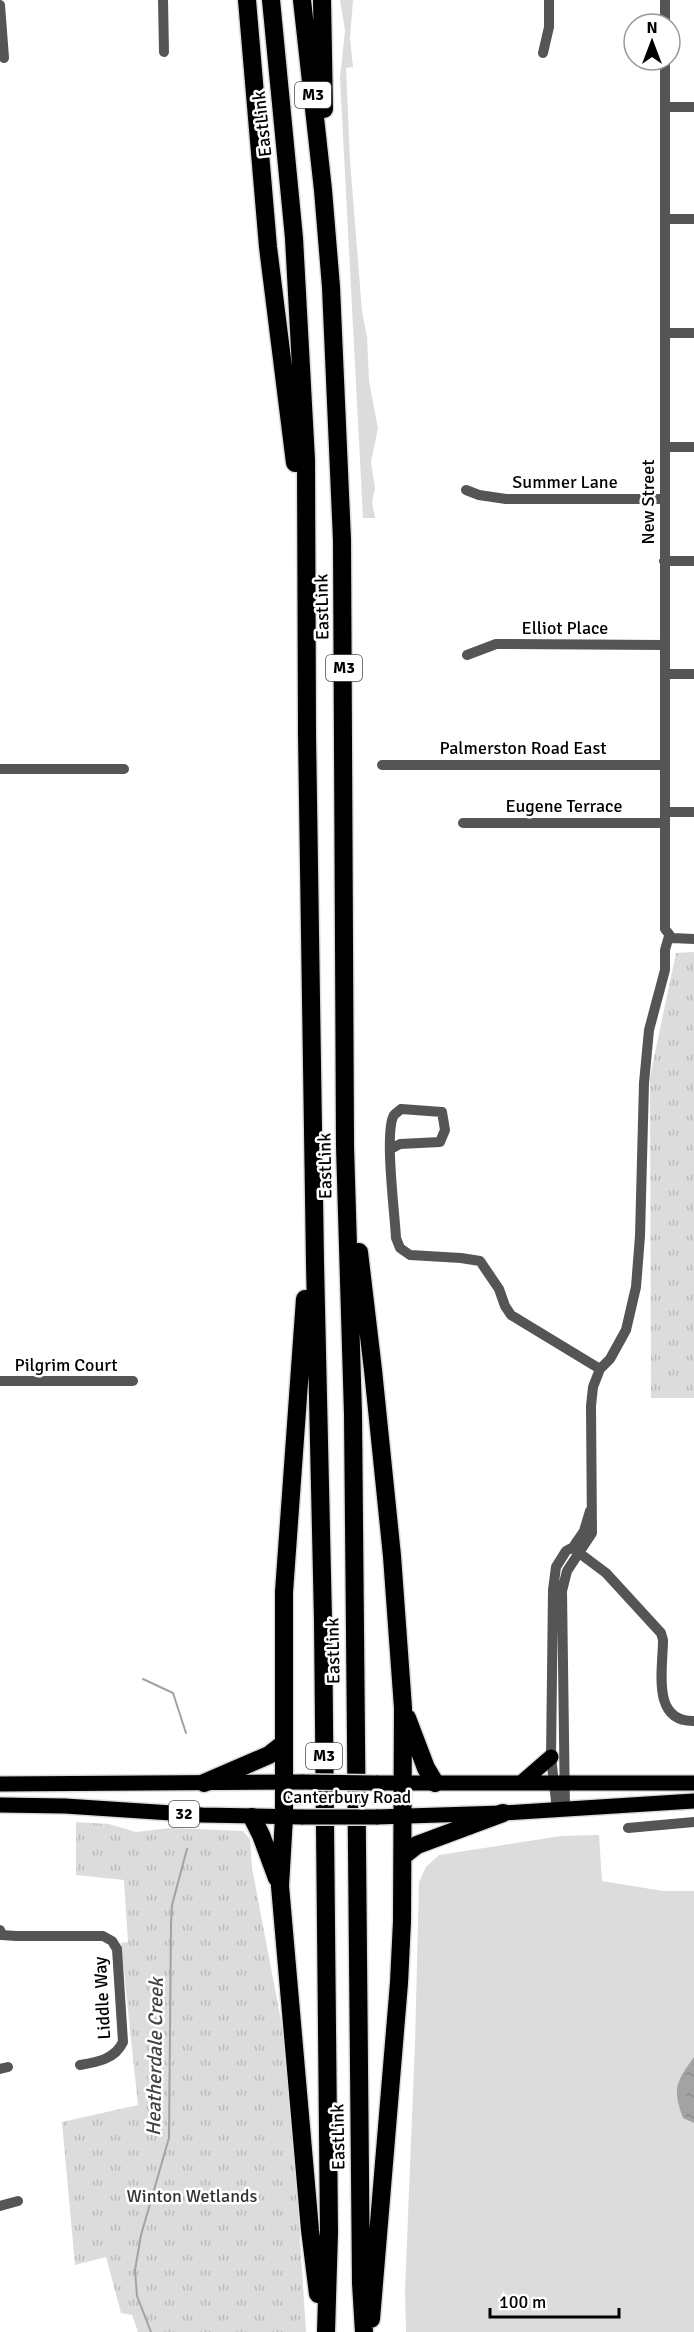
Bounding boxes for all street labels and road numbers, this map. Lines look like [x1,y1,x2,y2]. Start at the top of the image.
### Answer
road number: M3 [295,82,331,108]
street label: EastLink [248,90,276,158]
street label: New Street [637,460,659,544]
street label: Summer Lane [512,471,618,493]
street label: EastLink [310,574,334,640]
street label: Elliot Place [522,617,608,639]
road number: M3 [326,655,362,681]
street label: Palmerston Road East [439,737,607,759]
street label: Eugene Terrace [505,795,623,817]
street label: EastLink [313,1133,337,1199]
street label: Pilgrim Court [14,1354,118,1376]
street label: EastLink [321,1618,345,1684]
road number: M3 [306,1743,342,1769]
street label: Canterbury Road [283,1786,411,1808]
road number: 32 [169,1801,199,1827]
street label: Liddle Way [89,1955,115,2040]
street label: EastLink [326,2104,350,2170]

